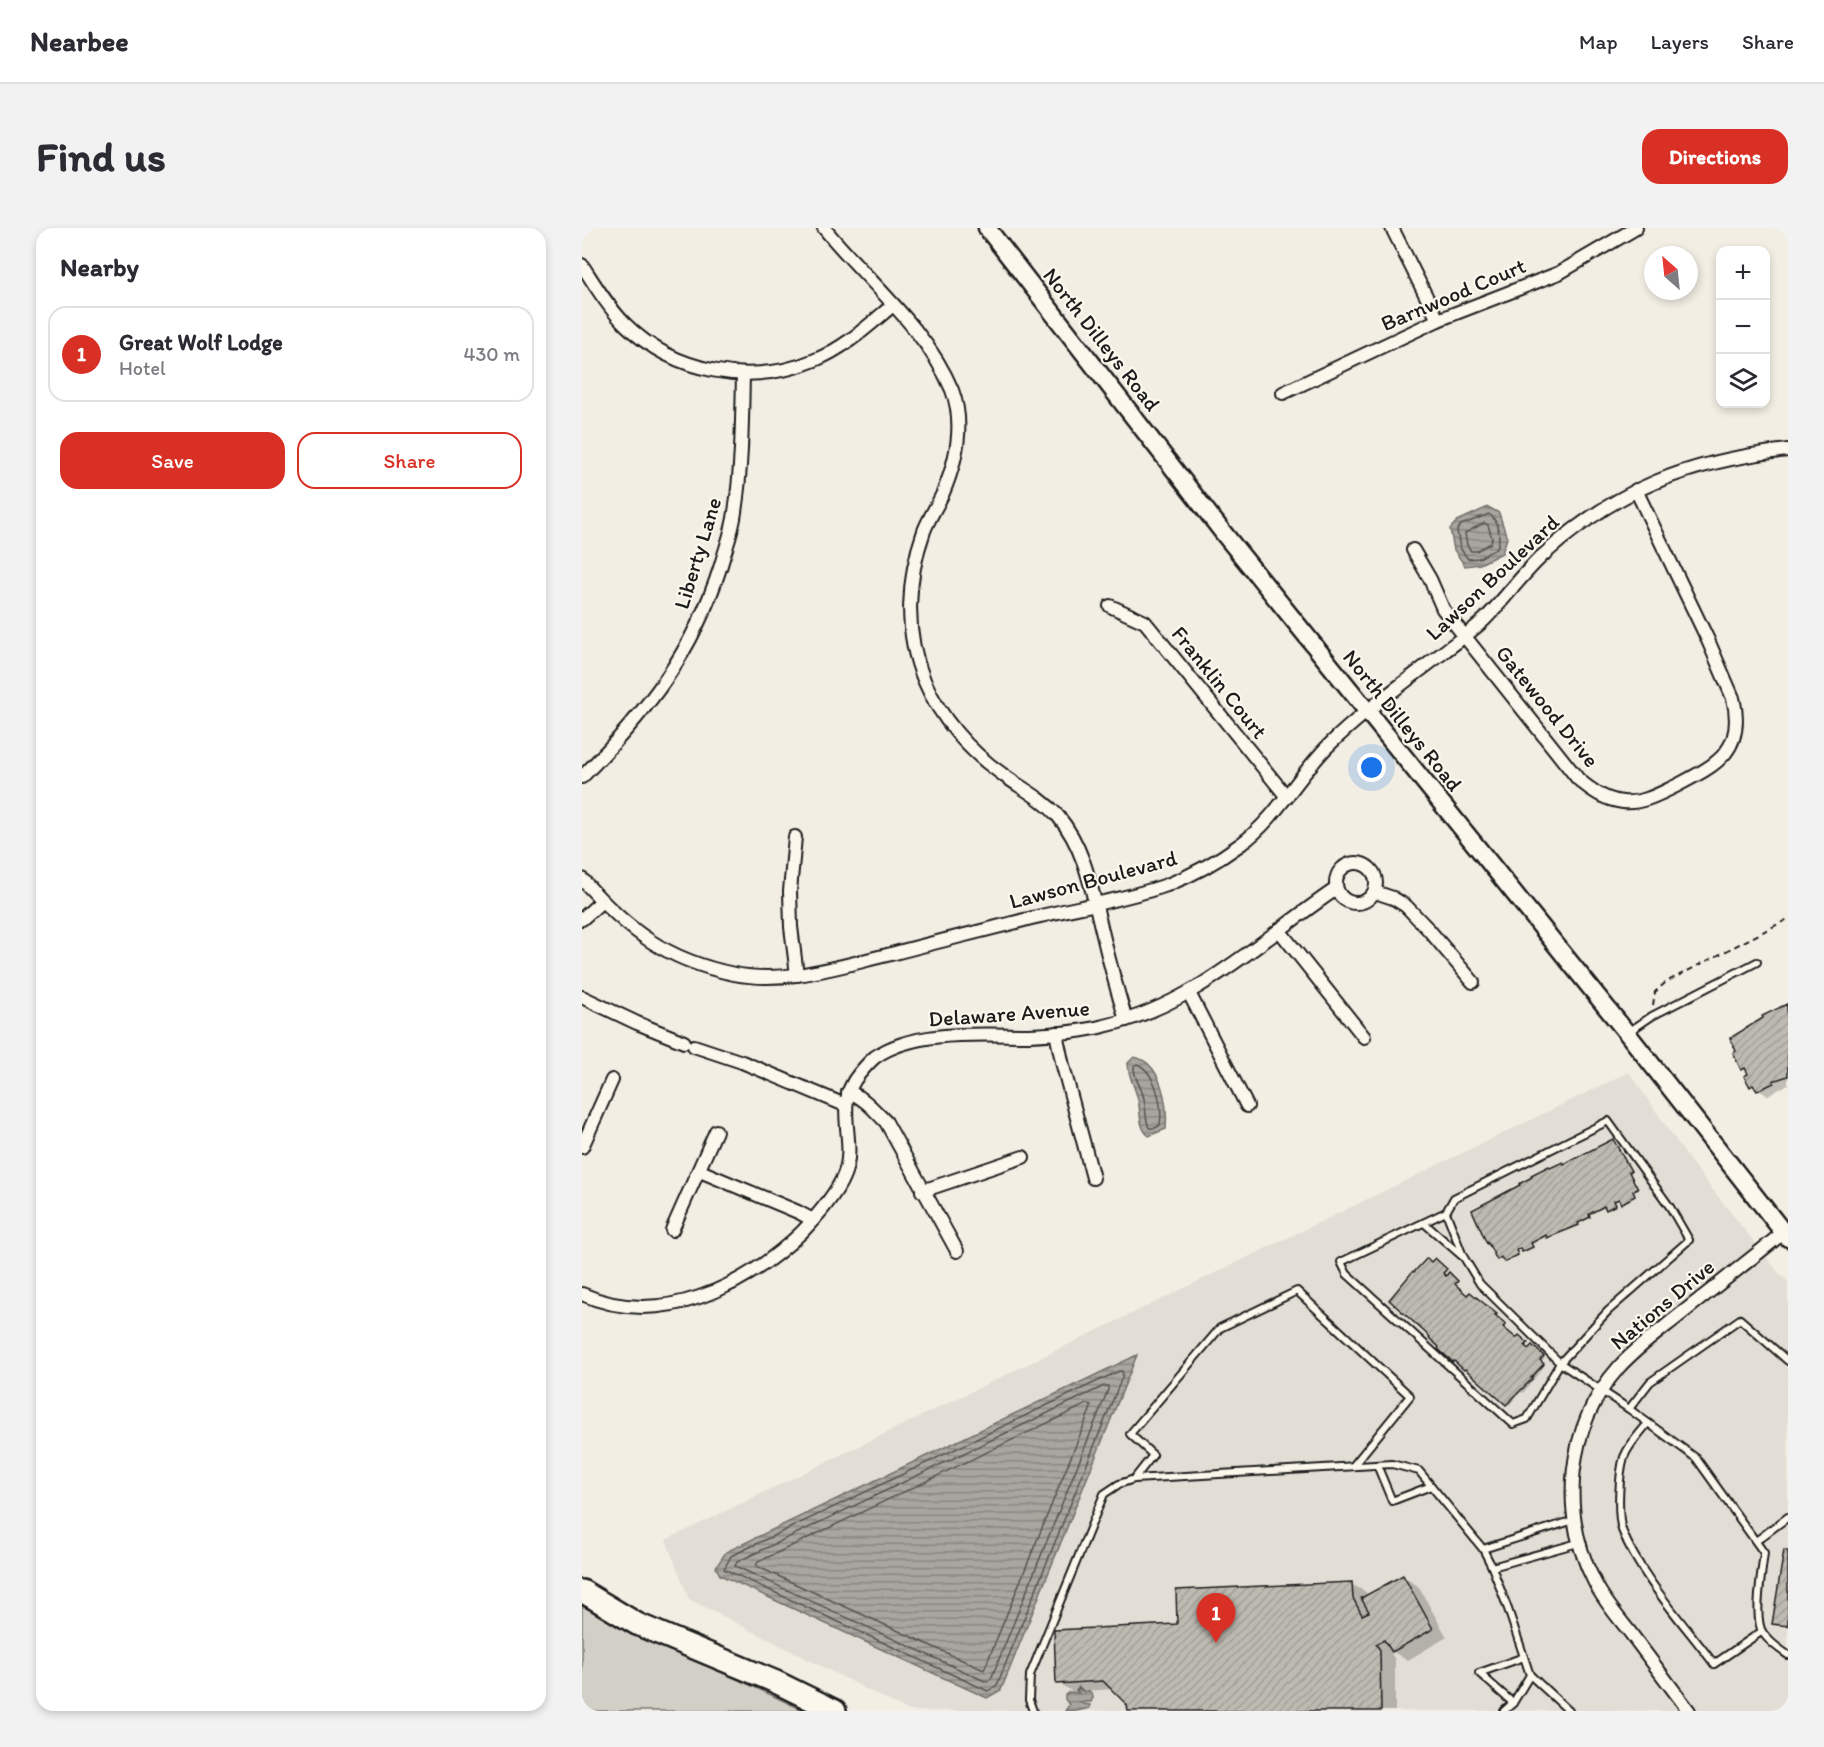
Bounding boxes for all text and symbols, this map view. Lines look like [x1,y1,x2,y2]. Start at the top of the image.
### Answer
text: Nearbee [30,24,129,58]
text: Map [1579,29,1618,54]
text: Layers [1651,29,1709,54]
text: Share [1742,29,1794,54]
button: Directions [1642,129,1788,184]
text: Find us [36,131,166,182]
north arrow [1644,246,1698,300]
map controls [1716,246,1770,408]
button: + [1716,246,1770,300]
text: Nearby [60,251,139,283]
street label: Barnwood Court [1377,252,1530,337]
street label: North Dilleys Road [1037,262,1166,417]
button: − [1716,300,1770,354]
text: Great Wolf Lodge [119,329,283,356]
text: 1 [77,342,86,366]
text: 430 m [463,342,520,366]
button: layers [1716,354,1770,408]
text: Hotel [119,356,166,380]
button: Save [60,432,285,489]
button: Share [297,432,522,489]
street label: Liberty Lane [668,494,727,612]
street label: Lawson Boulevard [1420,509,1565,646]
street label: Franklin Court [1166,620,1273,744]
street label: Gatewood Drive [1490,640,1605,773]
street label: North Dilleys Road [1337,644,1468,797]
your location [1357,753,1386,782]
street label: Lawson Boulevard [1006,844,1180,915]
street label: Delaware Avenue [928,994,1091,1033]
street label: Nations Drive [1605,1253,1720,1356]
pin: 1 [1196,1594,1236,1643]

